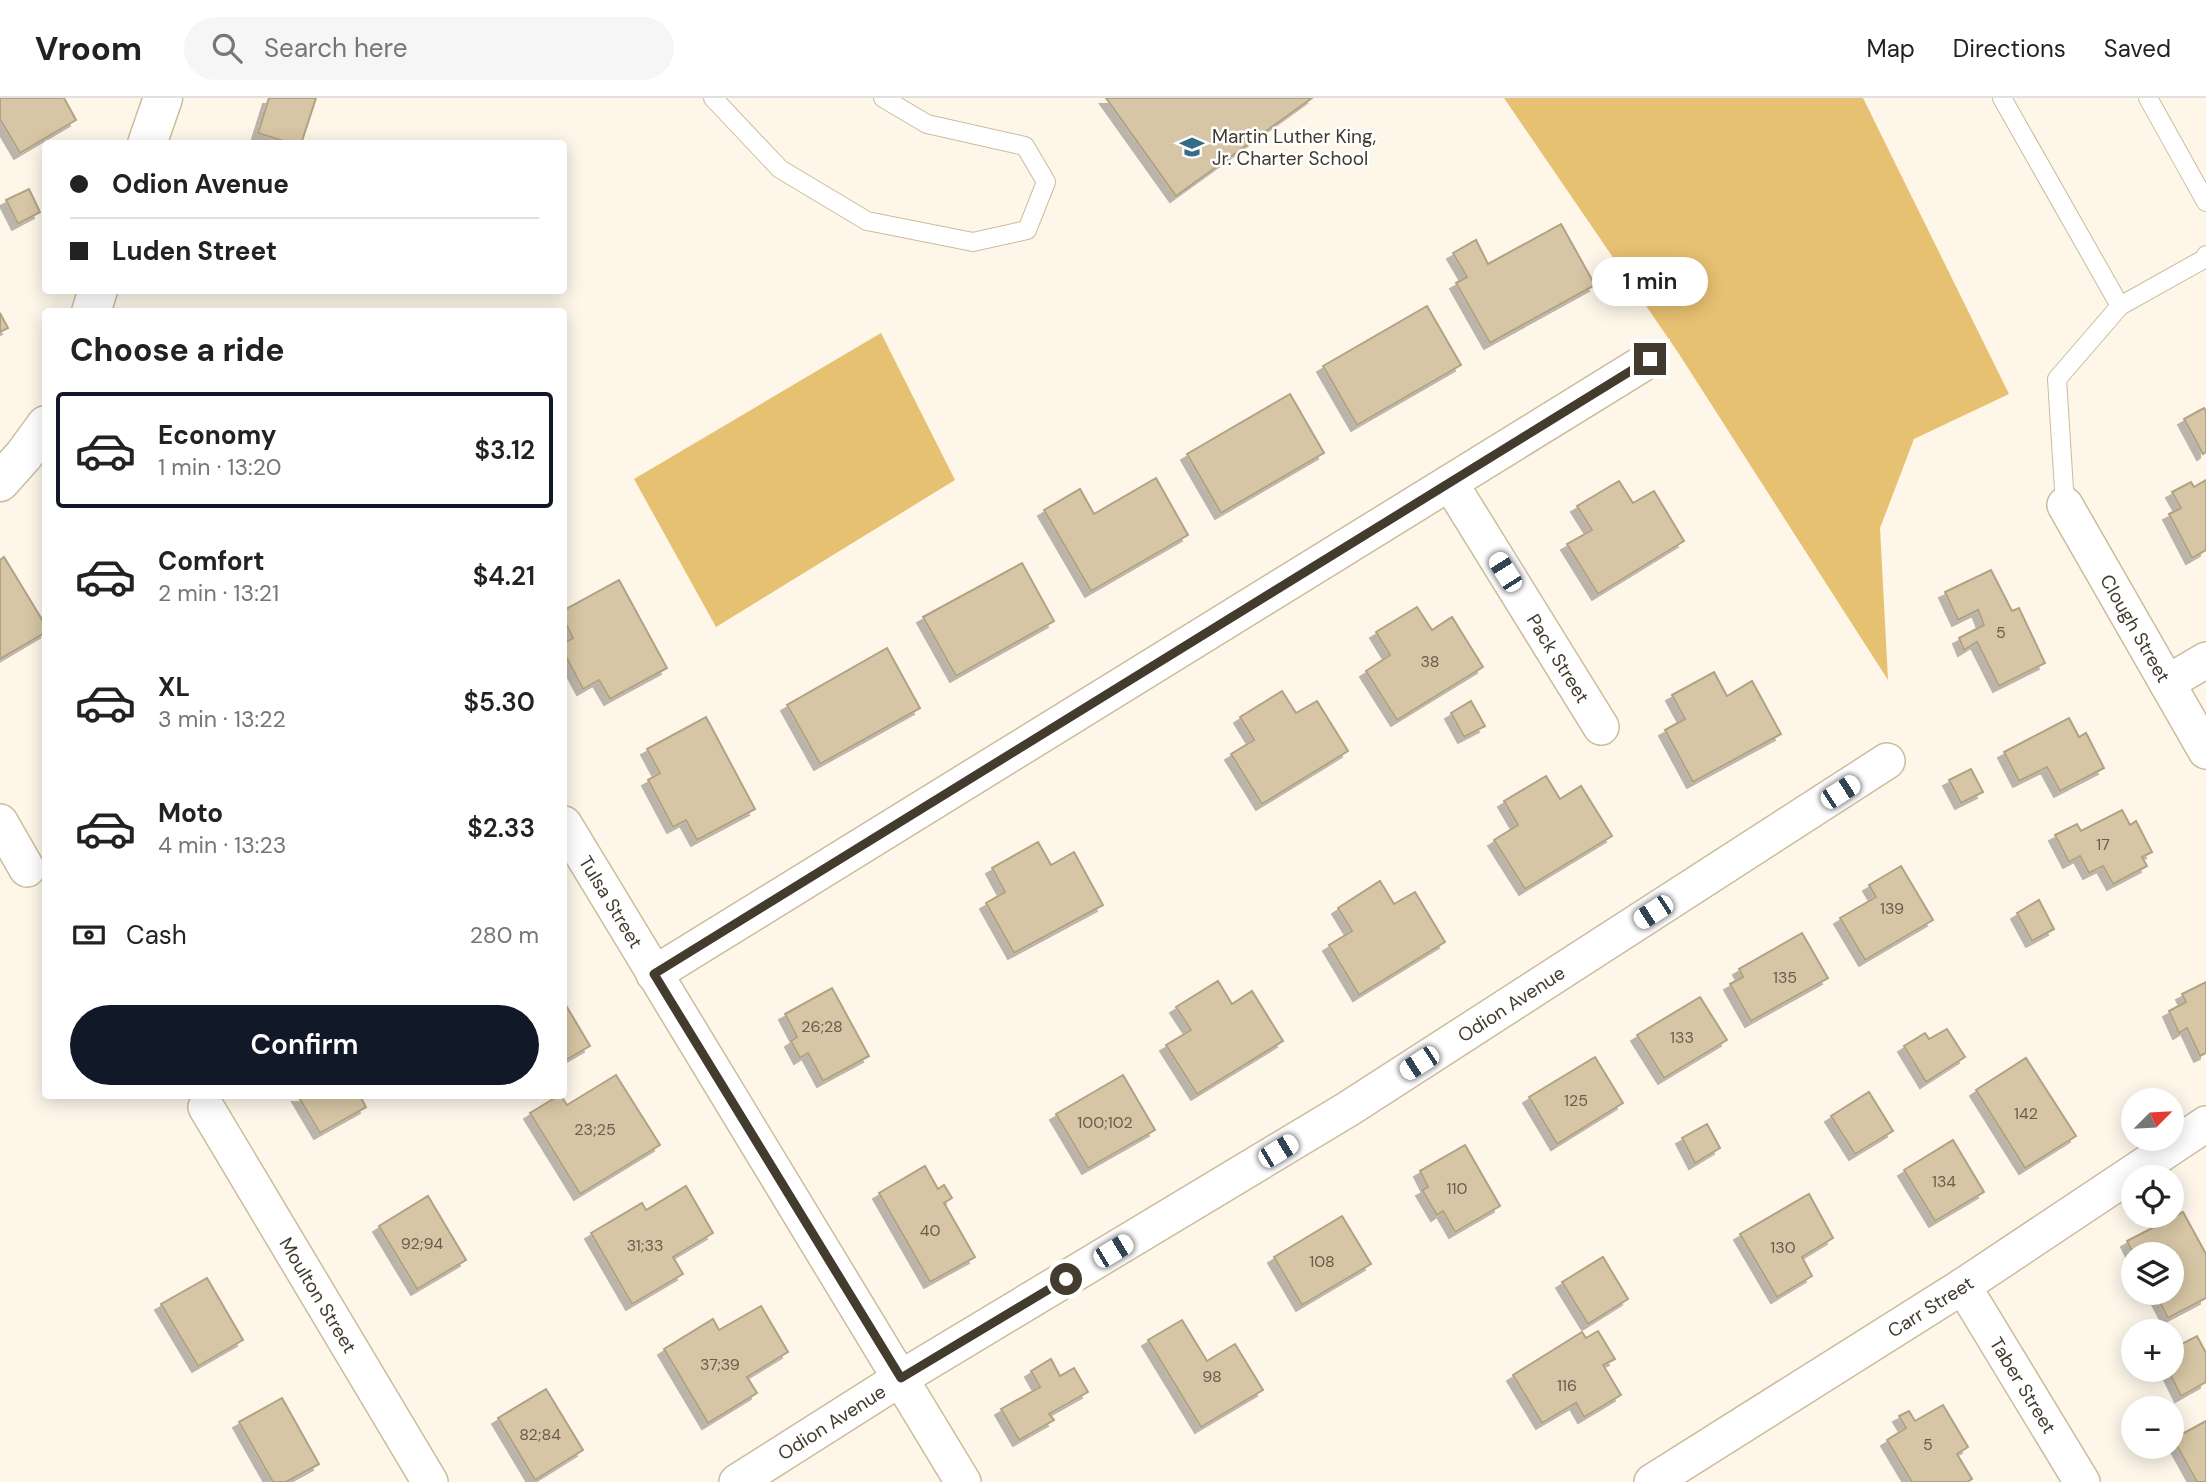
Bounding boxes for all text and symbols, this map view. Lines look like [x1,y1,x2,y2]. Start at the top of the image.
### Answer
search box [184,17,674,80]
text: Vroom [35,27,142,70]
icon: search [208,29,246,67]
text: Search here [264,31,408,65]
text: Map [1867,33,1915,64]
text: Directions [1953,33,2066,64]
text: Saved [2104,33,2171,64]
place label: Martin Luther King, Jr. Charter School [1212,124,1376,171]
school or university icon: Martin Luther King, Jr. Charter School [1178,133,1206,161]
text: Odion Avenue [112,167,289,201]
text: Luden Street [112,234,277,268]
callout: 1 min [1592,258,1708,306]
text: 1 min [1623,266,1677,296]
text: Choose a ride [70,329,285,371]
route end [1634,343,1666,375]
text: Economy [158,418,276,452]
icon: car [74,419,137,482]
text: $3.12 [474,433,535,467]
text: 1 min · 13:20 [158,452,281,482]
text: Comfort [158,544,264,578]
icon: car [74,545,137,608]
car [1485,549,1526,595]
text: $4.21 [473,559,535,593]
street label: Clough Street [2094,570,2176,687]
text: 2 min · 13:21 [158,578,279,608]
street label: Pack Street [1521,609,1595,708]
house number: 5 [1996,622,2006,643]
house number: 38 [1420,651,1440,672]
text: XL [158,670,190,704]
icon: car [74,671,137,734]
text: $5.30 [464,685,535,719]
text: 3 min · 13:22 [158,704,286,734]
car [1817,772,1864,812]
text: Moto [158,796,223,830]
icon: car [74,797,137,860]
text: $2.33 [467,811,535,845]
text: 4 min · 13:23 [158,830,286,860]
house number: 17 [2096,834,2110,855]
street label: Tulsa Street [573,851,648,953]
car [1630,892,1677,932]
house number: 139 [1880,898,1904,919]
icon: cash [70,916,108,954]
text: Cash [126,918,187,952]
text: 280 m [470,920,539,950]
street label: Odion Avenue [1453,960,1570,1048]
house number: 135 [1773,967,1797,988]
button: Confirm [70,1005,539,1085]
house number: 26;28 [801,1016,843,1037]
house number: 133 [1670,1027,1694,1048]
car [1396,1043,1443,1083]
north arrow [2121,1088,2184,1152]
map controls [2121,1088,2184,1459]
house number: 125 [1564,1090,1588,1111]
house number: 142 [2014,1103,2038,1124]
house number: 100;102 [1077,1112,1133,1133]
house number: 23;25 [574,1119,616,1140]
car [1255,1131,1302,1171]
button: locate [2121,1165,2184,1228]
house number: 134 [1932,1171,1956,1192]
house number: 110 [1447,1178,1468,1199]
house number: 40 [920,1220,940,1241]
car [1090,1231,1137,1271]
street label: Moulton Street [274,1233,362,1358]
house number: 92;94 [401,1233,443,1254]
house number: 31;33 [627,1235,663,1256]
house number: 130 [1770,1237,1796,1258]
button: layers [2121,1242,2184,1305]
house number: 108 [1309,1251,1335,1272]
route start [1050,1263,1082,1295]
street label: Carr Street [1883,1271,1978,1343]
button: + [2121,1319,2184,1382]
street label: Taber Street [1984,1333,2062,1438]
house number: 37;39 [700,1354,740,1375]
house number: 98 [1202,1366,1222,1387]
house number: 116 [1557,1375,1577,1396]
street label: Odion Avenue [773,1379,891,1466]
button: − [2121,1396,2184,1459]
house number: 82;84 [519,1424,561,1445]
house number: 5 [1923,1434,1933,1455]

